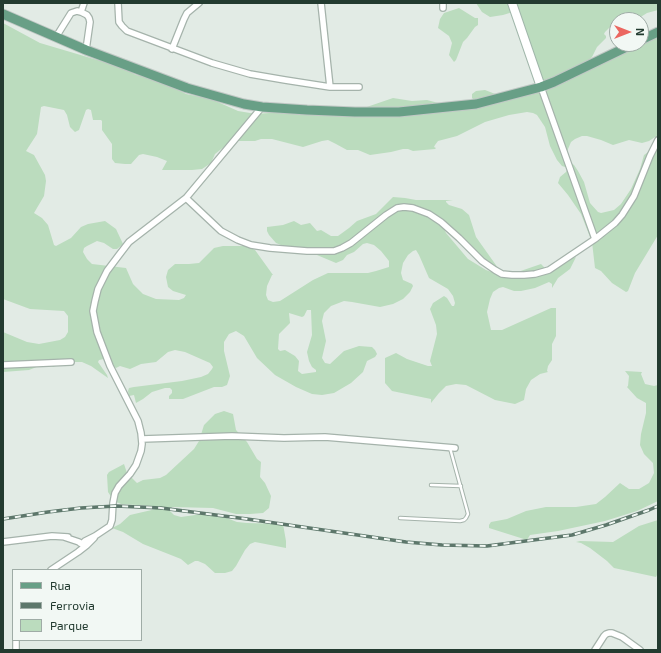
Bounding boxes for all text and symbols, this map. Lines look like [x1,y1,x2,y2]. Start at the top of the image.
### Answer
north arrow [609,12,649,52]
text: N [634,28,647,36]
legend [12,569,142,641]
text: Rua [50,578,71,592]
text: Ferrovia [50,598,95,612]
text: Parque [50,618,88,632]

